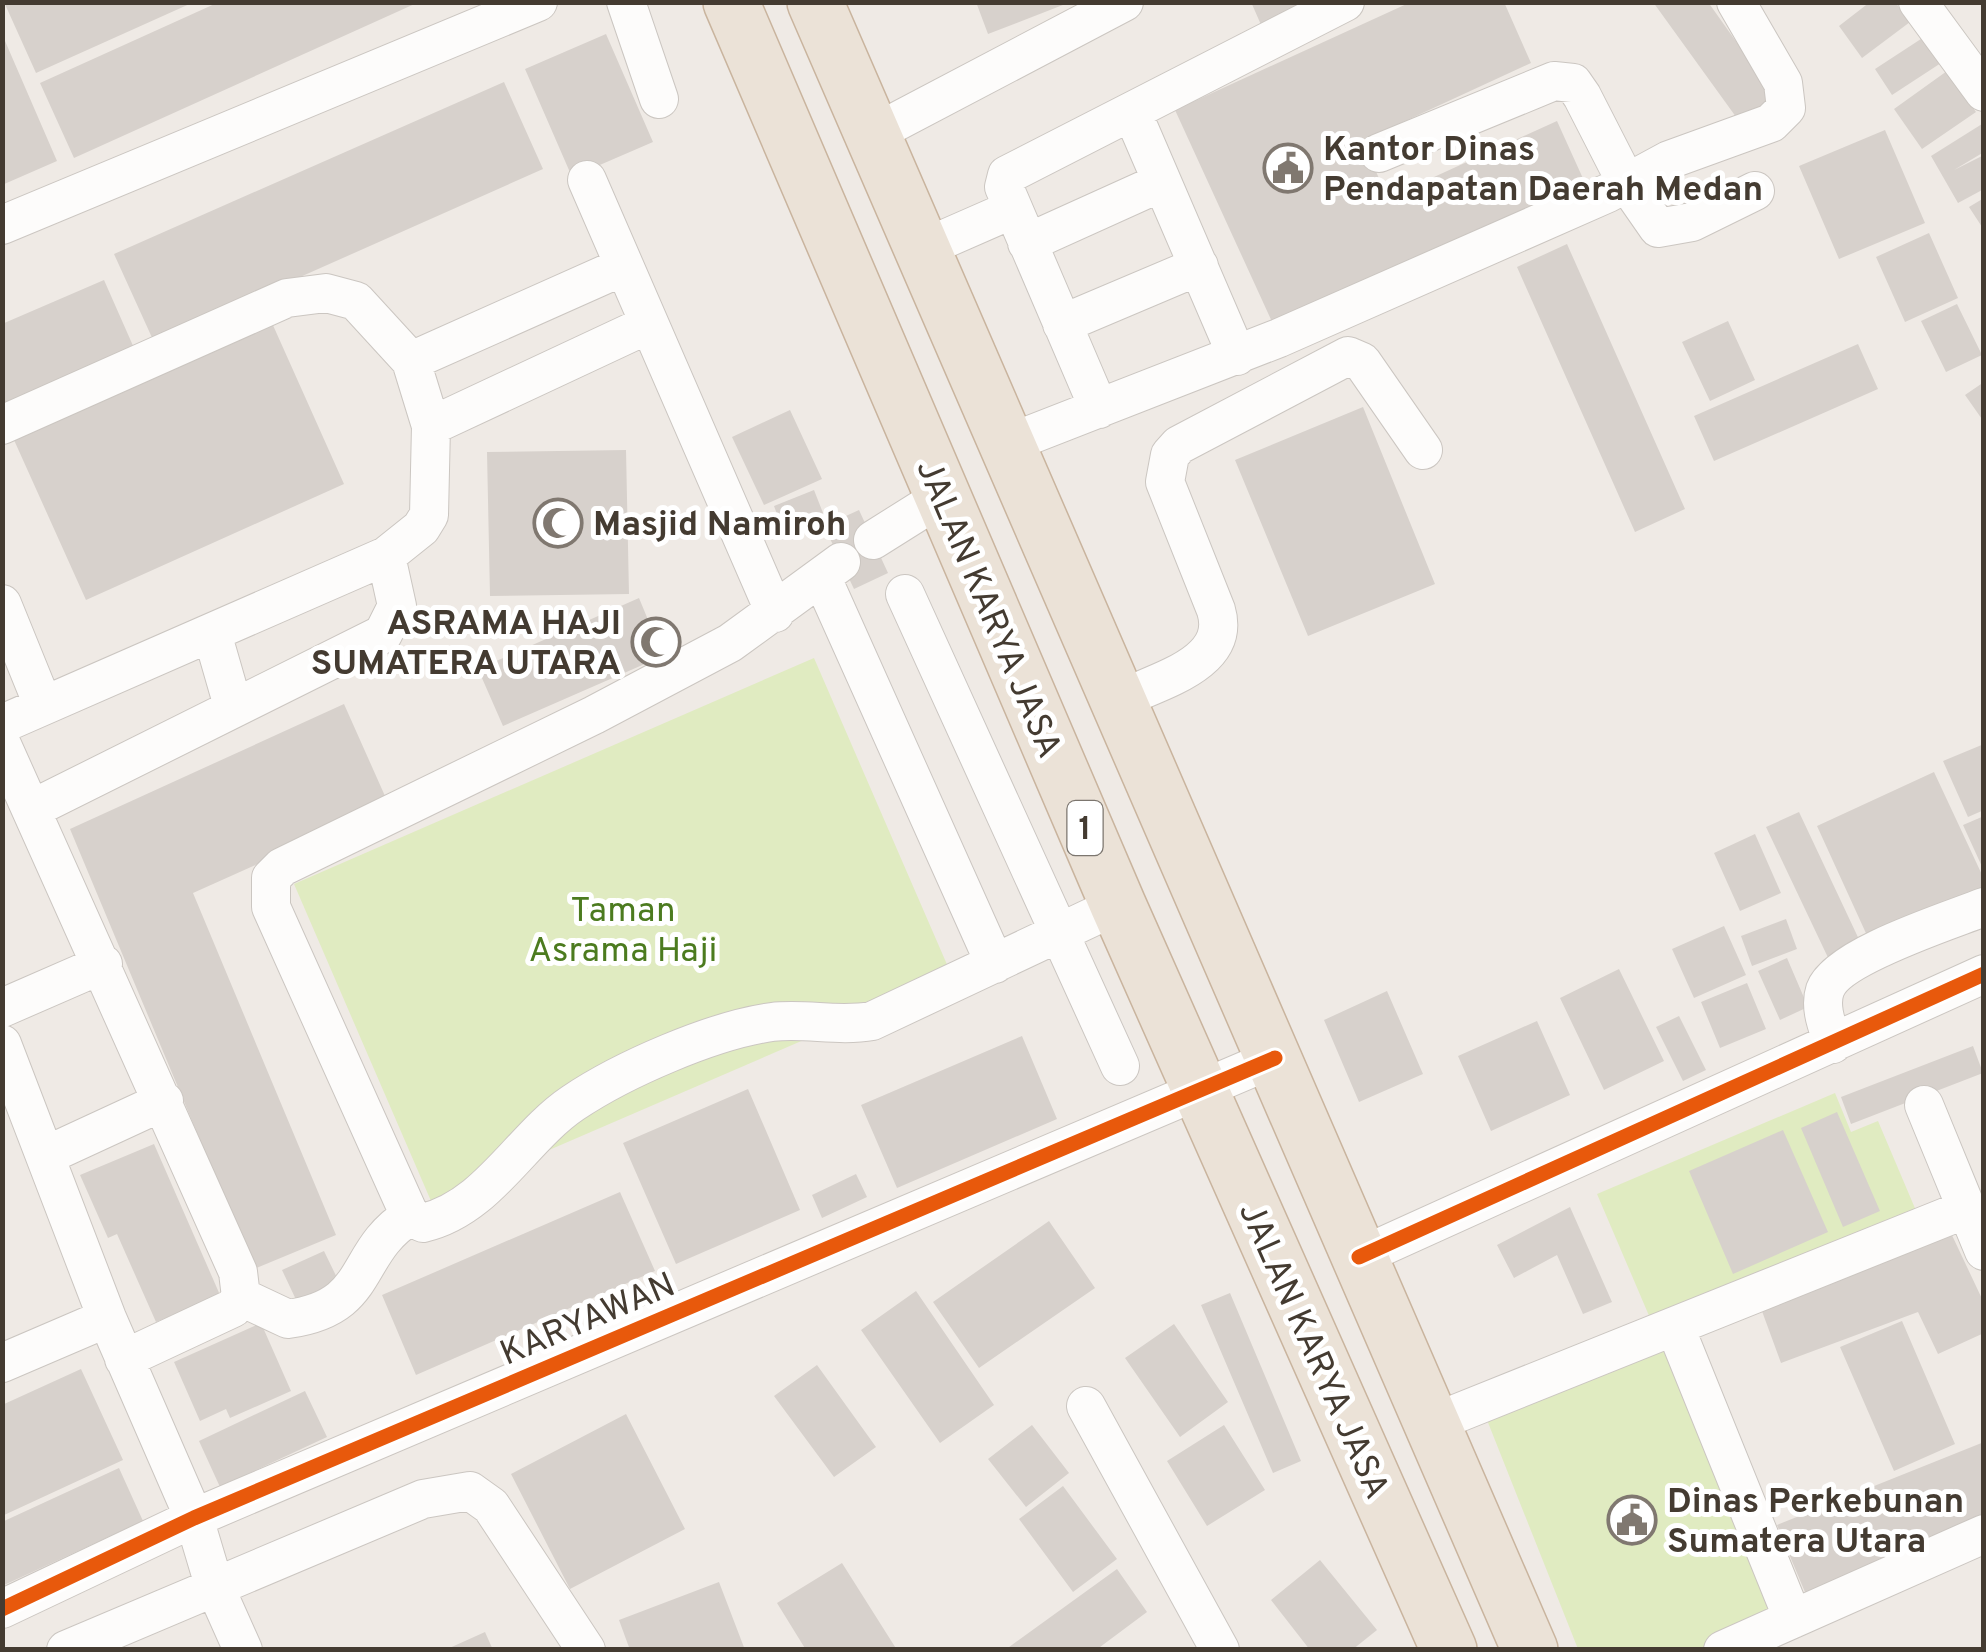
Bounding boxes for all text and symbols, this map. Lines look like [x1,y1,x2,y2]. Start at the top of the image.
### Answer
place label: Kantor Dinas Pendapatan Daerah Medan [1323,129,1763,213]
public building icon: Kantor Dinas Pendapatan Daerah Medan [1262,142,1314,194]
street label: JALAN KARYA JASA [904,453,1070,765]
mosque icon: Masjid Namiroh [532,497,584,549]
place label: Masjid Namiroh [593,504,847,548]
place label: ASRAMA HAJI SUMATERA UTARA [311,603,621,687]
mosque icon: ASRAMA HAJI SUMATERA UTARA [630,616,682,668]
road number: 1 [1068,801,1102,855]
park label: Taman Asrama Haji [529,890,717,974]
street label: JALAN KARYA JASA [1227,1196,1397,1506]
street label: KARYAWAN [494,1264,682,1377]
place label: Dinas Perkebunan Sumatera Utara [1667,1481,1964,1565]
public building icon: Dinas Perkebunan Sumatera Utara [1606,1494,1658,1546]

